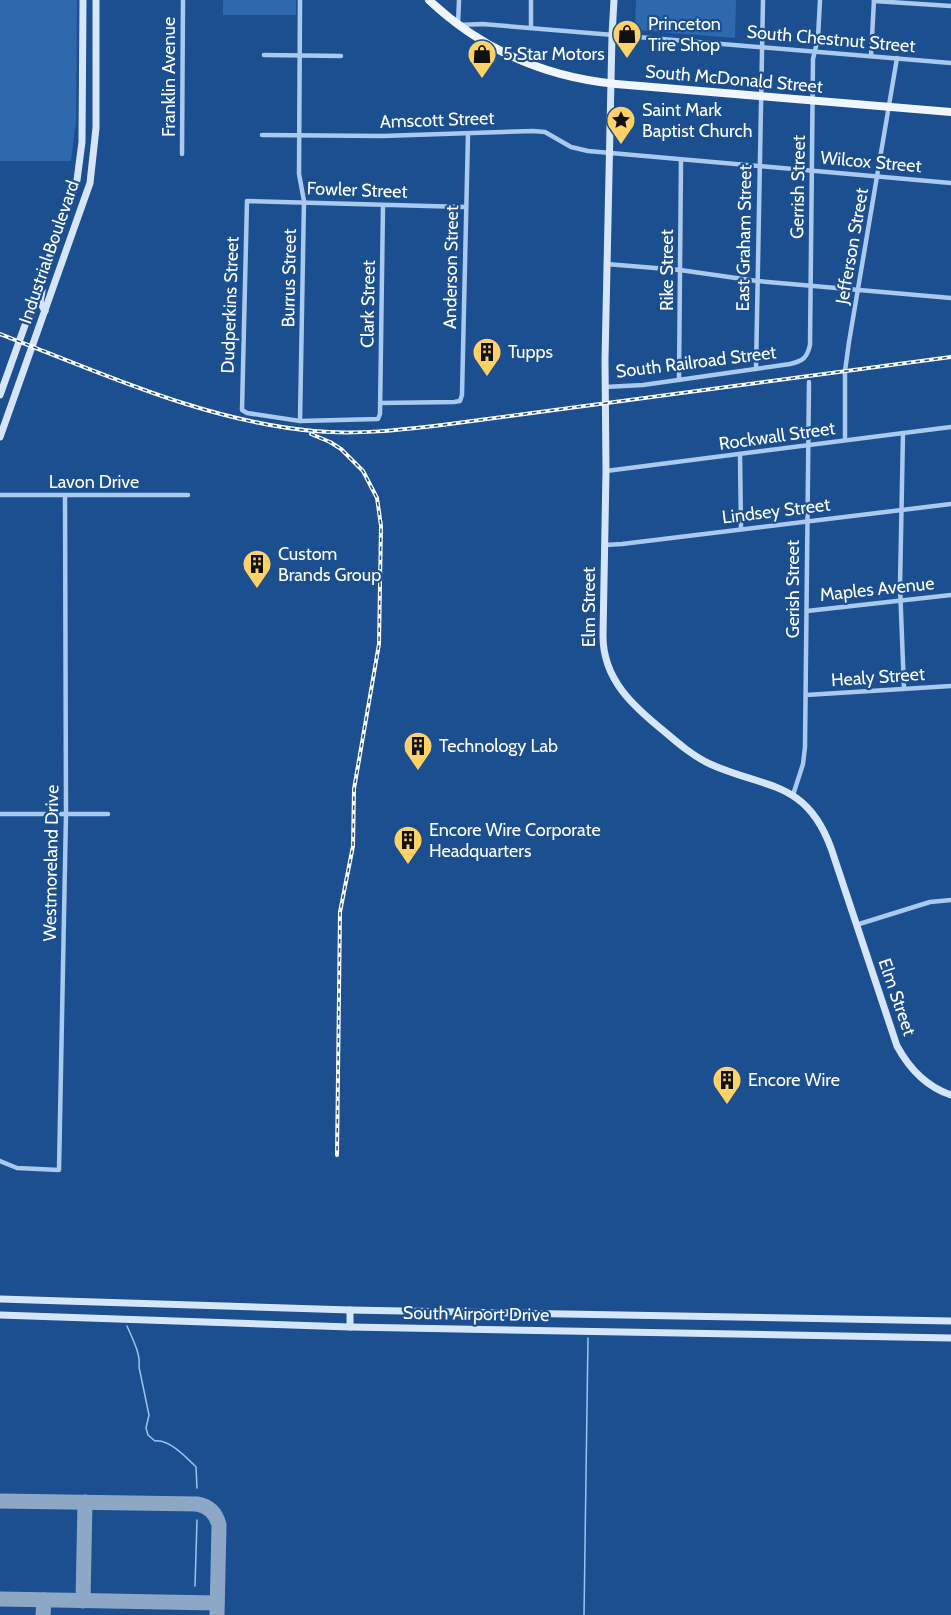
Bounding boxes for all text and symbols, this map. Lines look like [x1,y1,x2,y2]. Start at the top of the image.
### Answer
place label: Princeton Tire Shop [648,13,721,56]
street label: Franklin Avenue [158,17,180,137]
shop icon: Princeton Tire Shop [611,18,643,60]
street label: South Chestnut Street [746,21,916,57]
shop icon: 5 Star Motors [466,38,498,80]
place label: 5 Star Motors [503,43,605,65]
street label: South McDonald Street [644,60,824,98]
place label: Saint Mark Baptist Church [642,99,752,142]
place icon: Saint Mark Baptist Church [605,104,637,146]
street label: Amscott Street [379,107,495,133]
street label: Gerrish Street [786,135,810,239]
street label: Wilcox Street [820,147,922,177]
street label: East Graham Street [732,164,756,312]
street label: Industrial Boulevard [14,177,84,327]
street label: Fowler Street [306,177,408,203]
street label: Jefferson Street [831,186,873,307]
street label: Anderson Street [439,205,463,329]
street label: Burrus Street [277,228,301,328]
street label: Rike Street [656,229,678,311]
street label: Dudperkins Street [217,236,243,374]
street label: Clark Street [356,260,380,348]
building icon: Tupps [471,336,503,378]
place label: Tupps [508,341,553,363]
street label: South Railroad Street [615,341,777,383]
street label: Rockwall Street [717,417,837,455]
street label: Lavon Drive [49,471,139,493]
street label: Lindsey Street [721,493,831,529]
street label: Gerish Street [782,540,804,638]
place label: Custom Brands Group [278,543,381,586]
building icon: Custom Brands Group [241,548,273,590]
street label: Elm Street [578,567,600,647]
street label: Maples Avenue [819,572,935,606]
street label: Healy Street [830,663,926,691]
building icon: Technology Lab [402,730,434,772]
place label: Technology Lab [439,735,558,757]
street label: Westmoreland Drive [39,784,63,942]
place label: Encore Wire Corporate Headquarters [429,819,601,862]
building icon: Encore Wire Corporate Headquarters [392,824,424,866]
street label: Elm Street [874,955,920,1039]
building icon: Encore Wire [711,1064,743,1106]
place label: Encore Wire [748,1069,840,1091]
street label: South Airport Drive [403,1302,549,1326]

